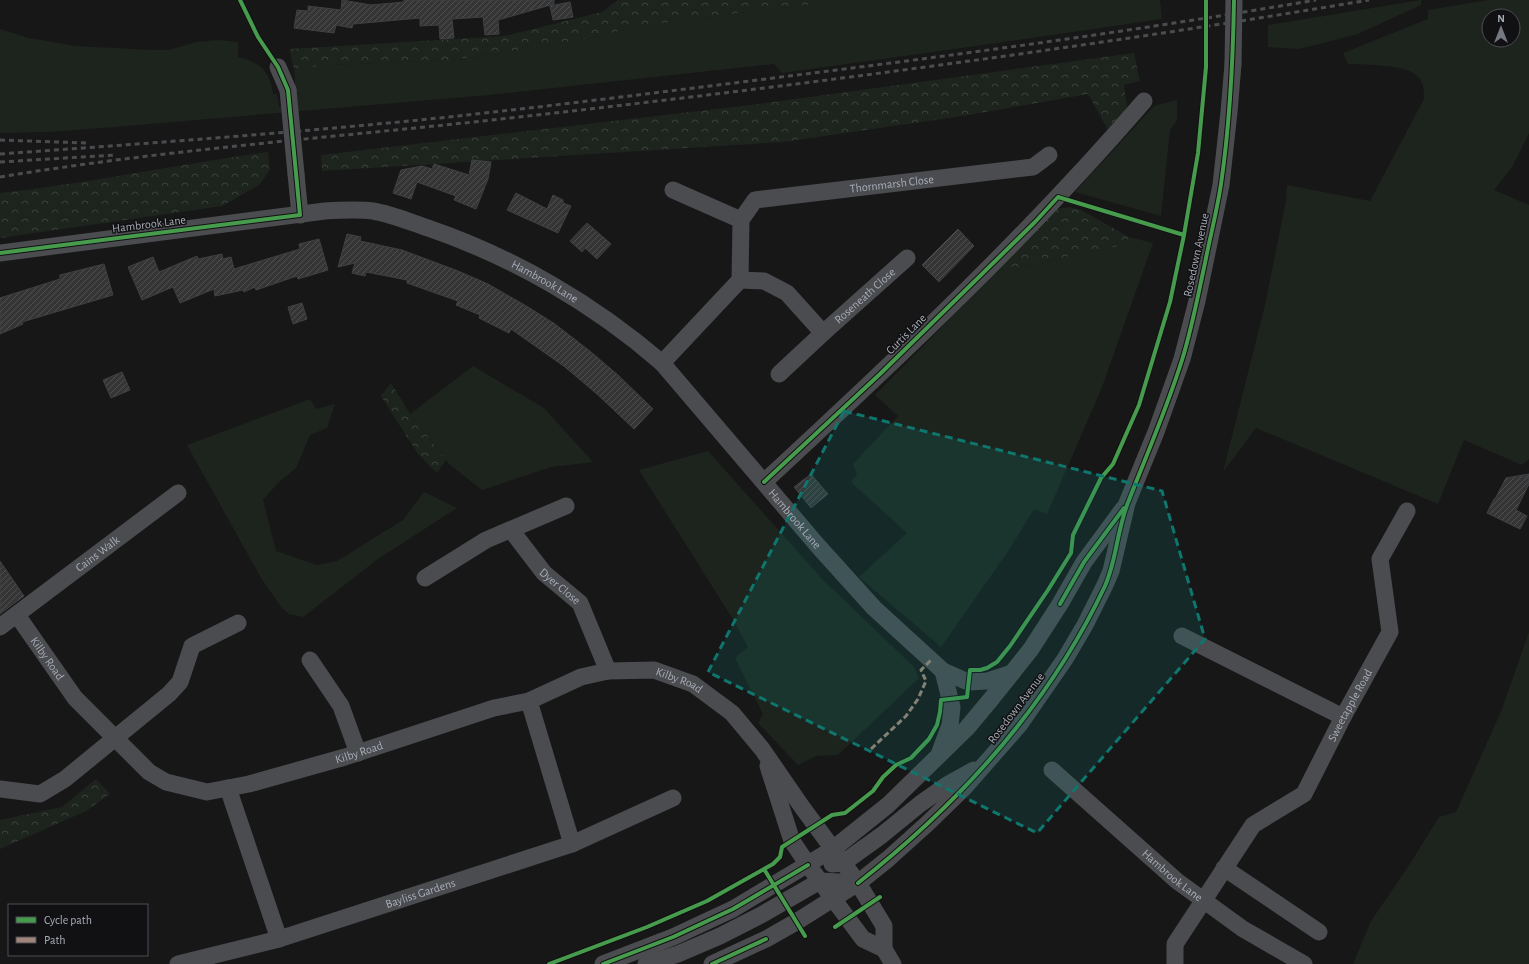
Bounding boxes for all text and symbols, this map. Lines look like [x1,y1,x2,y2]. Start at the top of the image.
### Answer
north arrow [1481,8,1521,48]
text: N [1497,13,1505,24]
street label: Thornmarsh Close [849,173,934,195]
street label: Rosedown Avenue [1181,212,1211,298]
street label: Hambrook Lane [111,214,187,234]
street label: Hambrook Lane [510,258,580,305]
street label: Roseneath Close [832,266,897,326]
street label: Curtis Lane [884,312,928,356]
street label: Hambrook Lane [766,487,824,551]
street label: Cains Walk [73,533,122,574]
street label: Dyer Close [537,566,583,607]
street label: Kilby Road [28,635,66,682]
street label: Kilby Road [654,665,705,695]
street label: Sweetapple Road [1326,667,1374,743]
street label: Rosedown Avenue [986,670,1046,746]
street label: Kilby Road [334,739,384,765]
street label: Hambrook Lane [1140,847,1205,904]
street label: Bayliss Gardens [384,876,457,910]
legend [8,904,148,956]
text: Cycle path [44,914,92,927]
text: Path [44,934,66,946]

